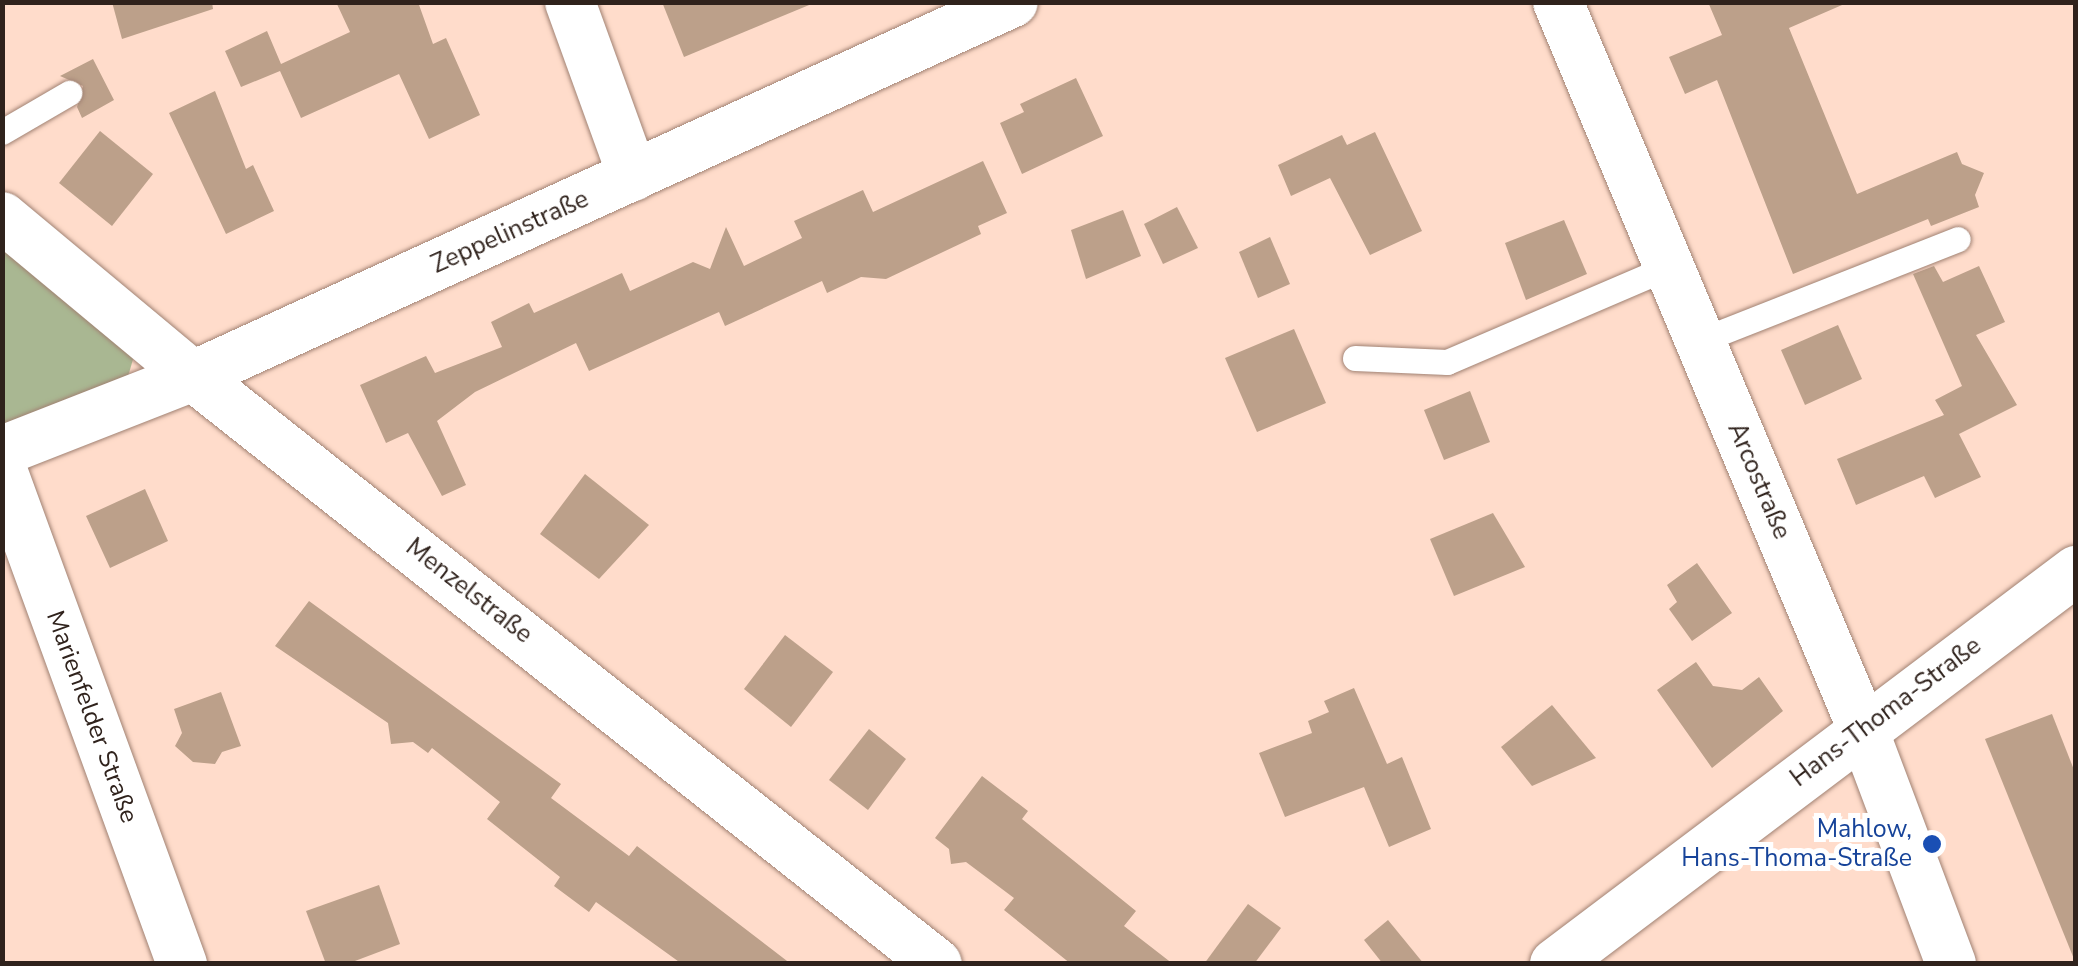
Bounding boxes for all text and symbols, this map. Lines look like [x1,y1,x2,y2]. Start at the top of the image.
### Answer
street label: Zeppelinstraße [427,184,593,280]
street label: Arcostraße [1721,418,1797,544]
street label: Menzelstraße [400,532,538,650]
street label: Marienfelder Straße [40,607,144,827]
street label: Hans-Thoma-Straße [1785,631,1987,793]
place label: Mahlow, Hans-Thoma-Straße [1681,815,1912,874]
marker: Mahlow, Hans-Thoma-Straße [1921,833,1943,855]

